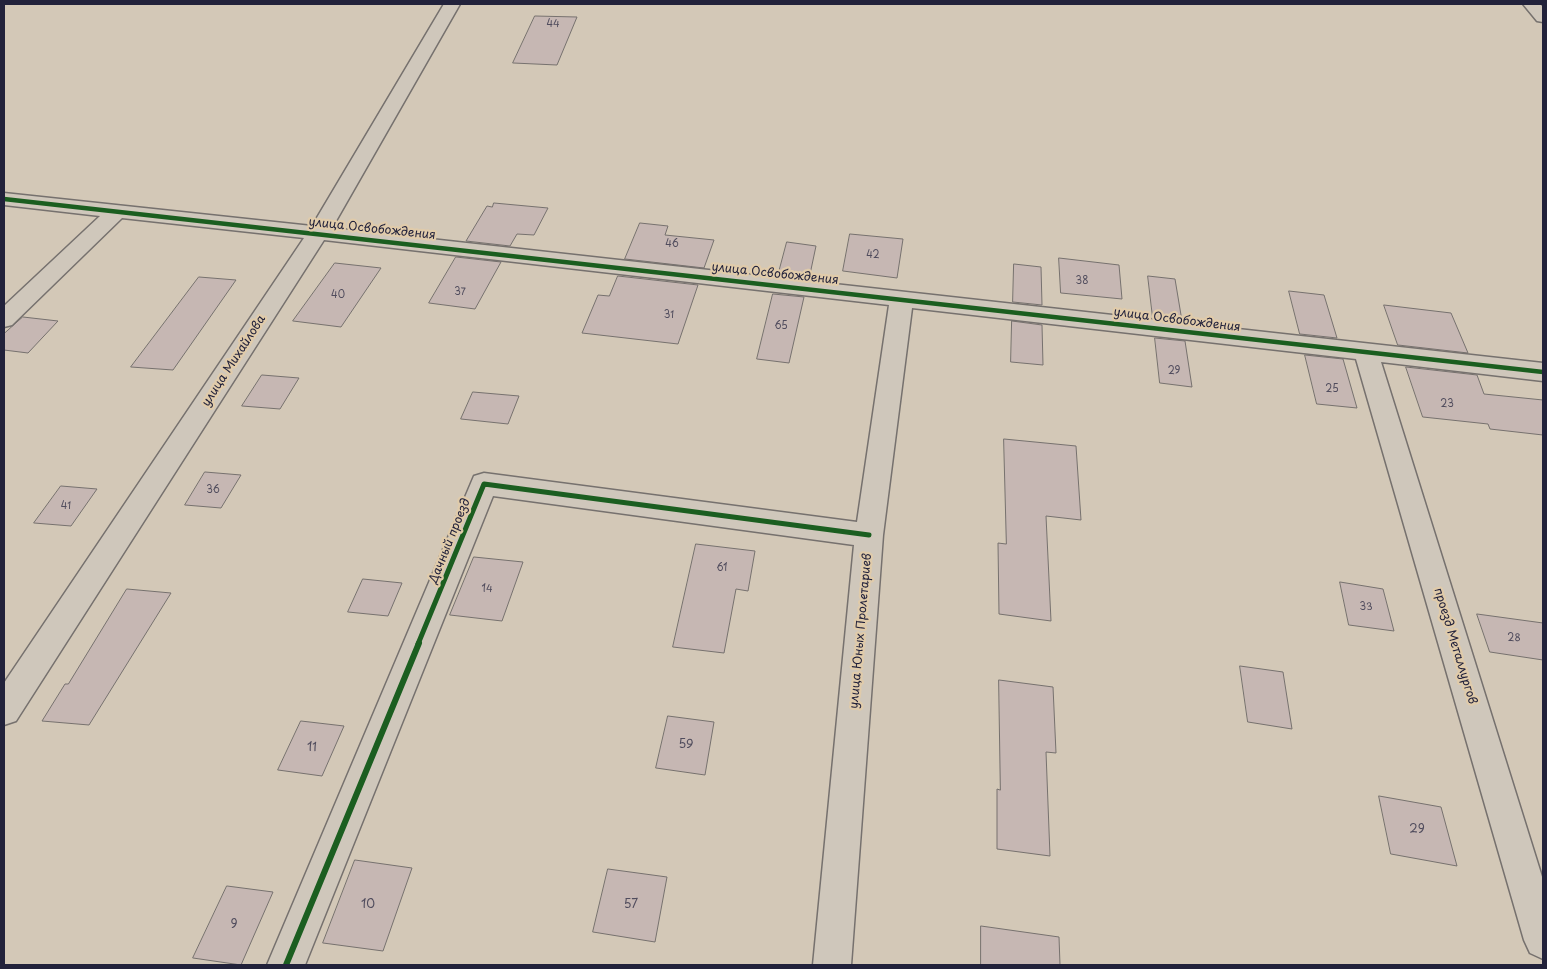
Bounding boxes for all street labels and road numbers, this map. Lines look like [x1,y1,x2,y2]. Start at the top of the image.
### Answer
street label: улица Освобождения [308,215,436,243]
street label: улица Освобождения [711,260,839,288]
street label: улица Освобождения [1113,305,1241,335]
street label: улица Михайлова [199,313,269,409]
street label: Дачный проезд [426,496,474,586]
street label: улица Юных Пролетариев [847,553,875,709]
street label: проезд Металлургов [1430,586,1480,706]

